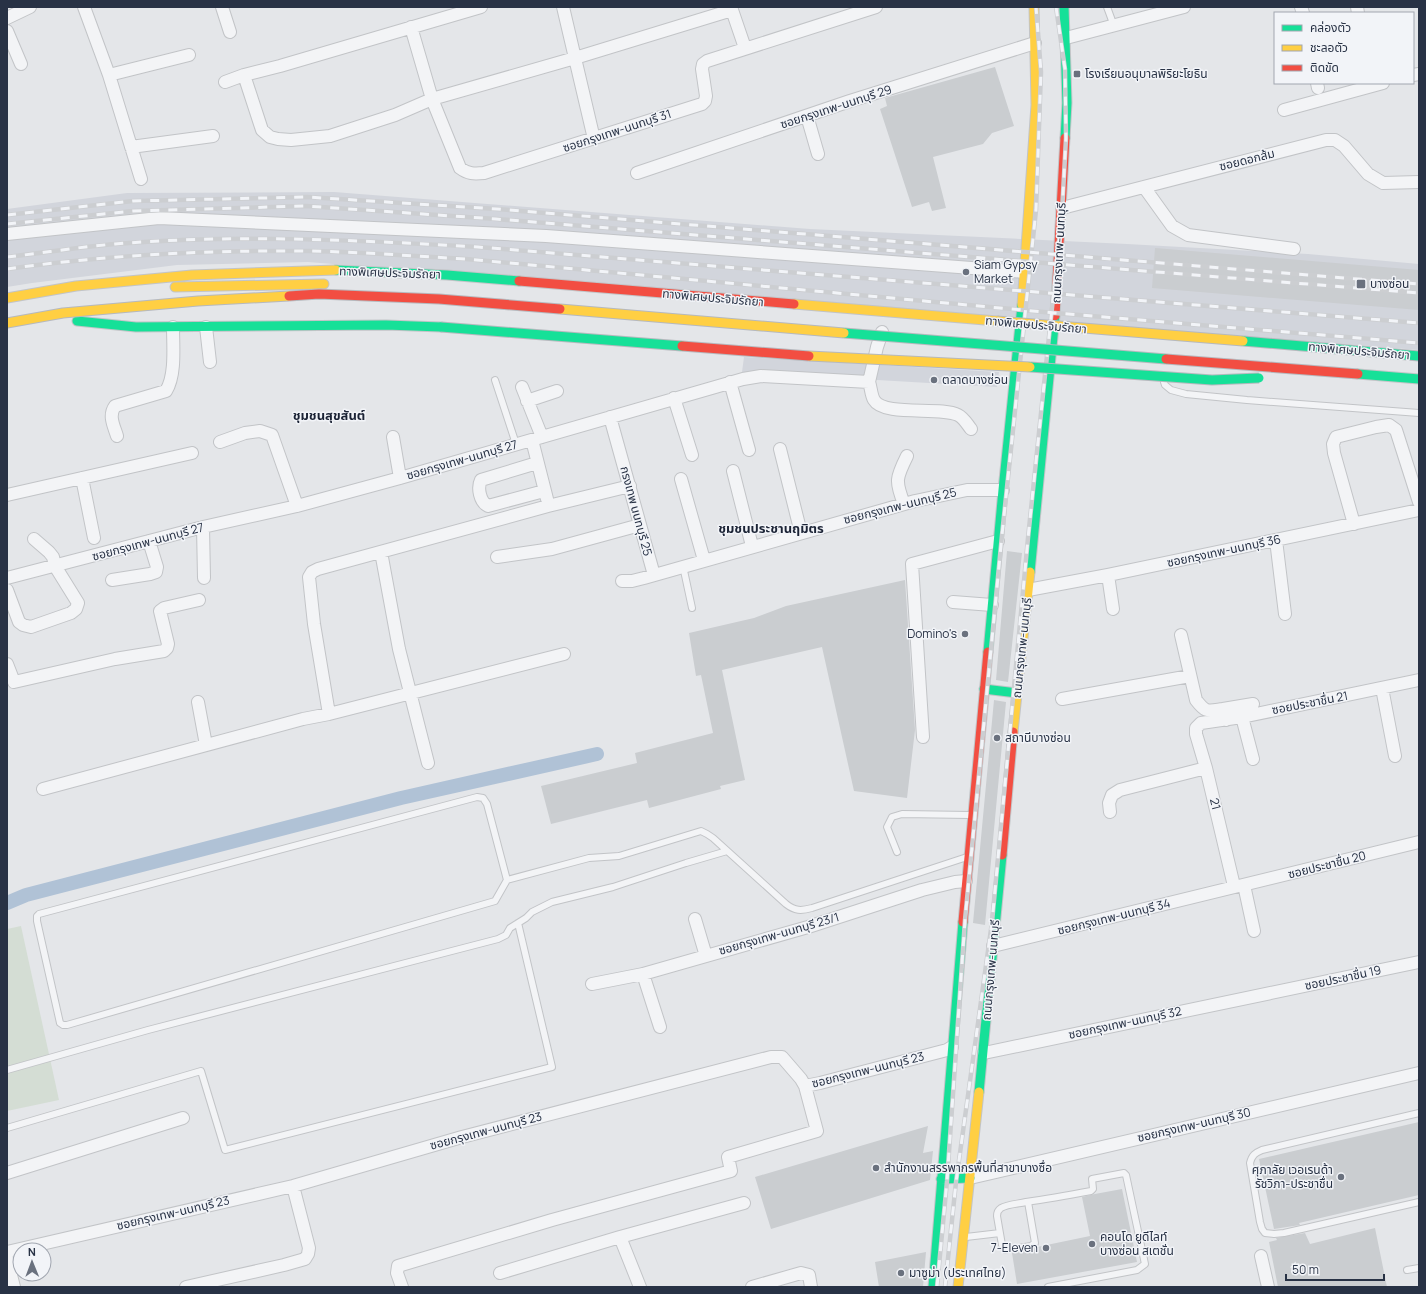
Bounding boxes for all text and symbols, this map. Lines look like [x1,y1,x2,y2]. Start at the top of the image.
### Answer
legend [1274,12,1414,84]
text: คล่องตัว [1310,19,1351,36]
text: ชะลอตัว [1310,39,1348,56]
text: ติดขัด [1310,59,1339,76]
place label: โรงเรียนอนุบาลพิริยะโยธิน [1085,65,1208,82]
marker: โรงเรียนอนุบาลพิริยะโยธิน [1072,69,1082,79]
street label: ซอยกรุงเทพ-นนทบุรี 29 [778,80,894,133]
street label: ซอยกรุงเทพ-นนทบุรี 31 [560,105,673,156]
street label: ซอยดอกส้ม [1217,144,1276,175]
street label: ถนนกรุงเทพ-นนทบุรี [1047,202,1070,304]
place label: Siam Gypsy Market [974,256,1038,287]
street label: ทางพิเศษประจิมรัถยา [339,262,441,283]
marker: Siam Gypsy Market [961,267,971,277]
place label: บางซ่อน [1370,275,1409,292]
marker: บางซ่อน [1355,278,1367,290]
street label: ทางพิเศษประจิมรัถยา [662,285,764,310]
street label: ทางพิเศษประจิมรัถยา [985,312,1087,337]
street label: ทางพิเศษประจิมรัถยา [1308,338,1410,363]
place label: ตลาดบางซ่อน [942,371,1008,388]
marker: ตลาดบางซ่อน [929,375,939,385]
district label: ชุมชนสุขสันต์ [293,406,365,424]
street label: ซอยกรุงเทพ-นนทบุรี 27 [404,436,519,484]
street label: กรงเทพ นนทบุรี 25 [616,464,657,558]
street label: ซอยกรุงเทพ-นนทบุรี 25 [842,483,958,528]
street label: ซอยกรุงเทพ-นนทบุรี 27 [90,518,206,565]
district label: ชุมชนประชานฤมิตร [718,519,824,537]
street label: ซอยกรุงเทพ-นนทบุรี 36 [1165,530,1282,571]
street label: ถนนกรุงเทพ-นนทบุรี [1008,597,1035,699]
place label: Domino's [907,625,957,642]
marker: Domino's [960,629,970,639]
street label: ซอยประชาชื่น 21 [1270,687,1349,718]
place label: สถานีบางซ่อน [1005,729,1071,746]
marker: สถานีบางซ่อน [992,733,1002,743]
street label: 21 [1206,796,1225,812]
street label: ซอยประชาชื่น 20 [1286,847,1368,882]
street label: ซอยกรุงเทพ-นนทบุรี 34 [1056,894,1172,939]
street label: ซอยกรุงเทพ-นนทบุรี 23/1 [717,908,841,959]
street label: ถนนกรุงเทพ-นนทบุรี [978,919,1003,1021]
street label: ซอยประชาชื่น 19 [1303,961,1383,994]
street label: ซอยกรุงเทพ-นนทบุรี 32 [1067,1002,1183,1043]
street label: ซอยกรุงเทพ-นนทบุรี 23 [810,1047,926,1092]
street label: ซอยกรุงเทพ-นนทบุรี 30 [1136,1103,1252,1146]
street label: ซอยกรุงเทพ-นนทบุรี 23 [428,1107,544,1154]
place label: สำนักงานสรรพากรพื้นที่สาขาบางซื่อ [884,1159,1052,1176]
place label: ศุภาลัย เวอเรนด้า รัชวิภา-ประชาชื่น [1252,1161,1333,1192]
marker: สำนักงานสรรพากรพื้นที่สาขาบางซื่อ [871,1163,881,1173]
marker: ศุภาลัย เวอเรนด้า รัชวิภา-ประชาชื่น [1336,1172,1346,1182]
street label: ซอยกรุงเทพ-นนทบุรี 23 [115,1191,231,1234]
place label: คอนโด ยูดีไลท์ บางซ่อน สเตชั่น [1100,1228,1174,1259]
place label: 7-Eleven [991,1239,1038,1256]
marker: คอนโด ยูดีไลท์ บางซ่อน สเตชั่น [1087,1239,1097,1249]
north arrow [12,1242,52,1282]
marker: 7-Eleven [1041,1243,1051,1253]
text: N [28,1244,36,1259]
scale bar [1286,1256,1384,1282]
text: 50 m [1292,1261,1319,1278]
place label: มาซูม่า (ประเทศไทย) [909,1264,1006,1281]
marker: มาซูม่า (ประเทศไทย) [896,1268,906,1278]

